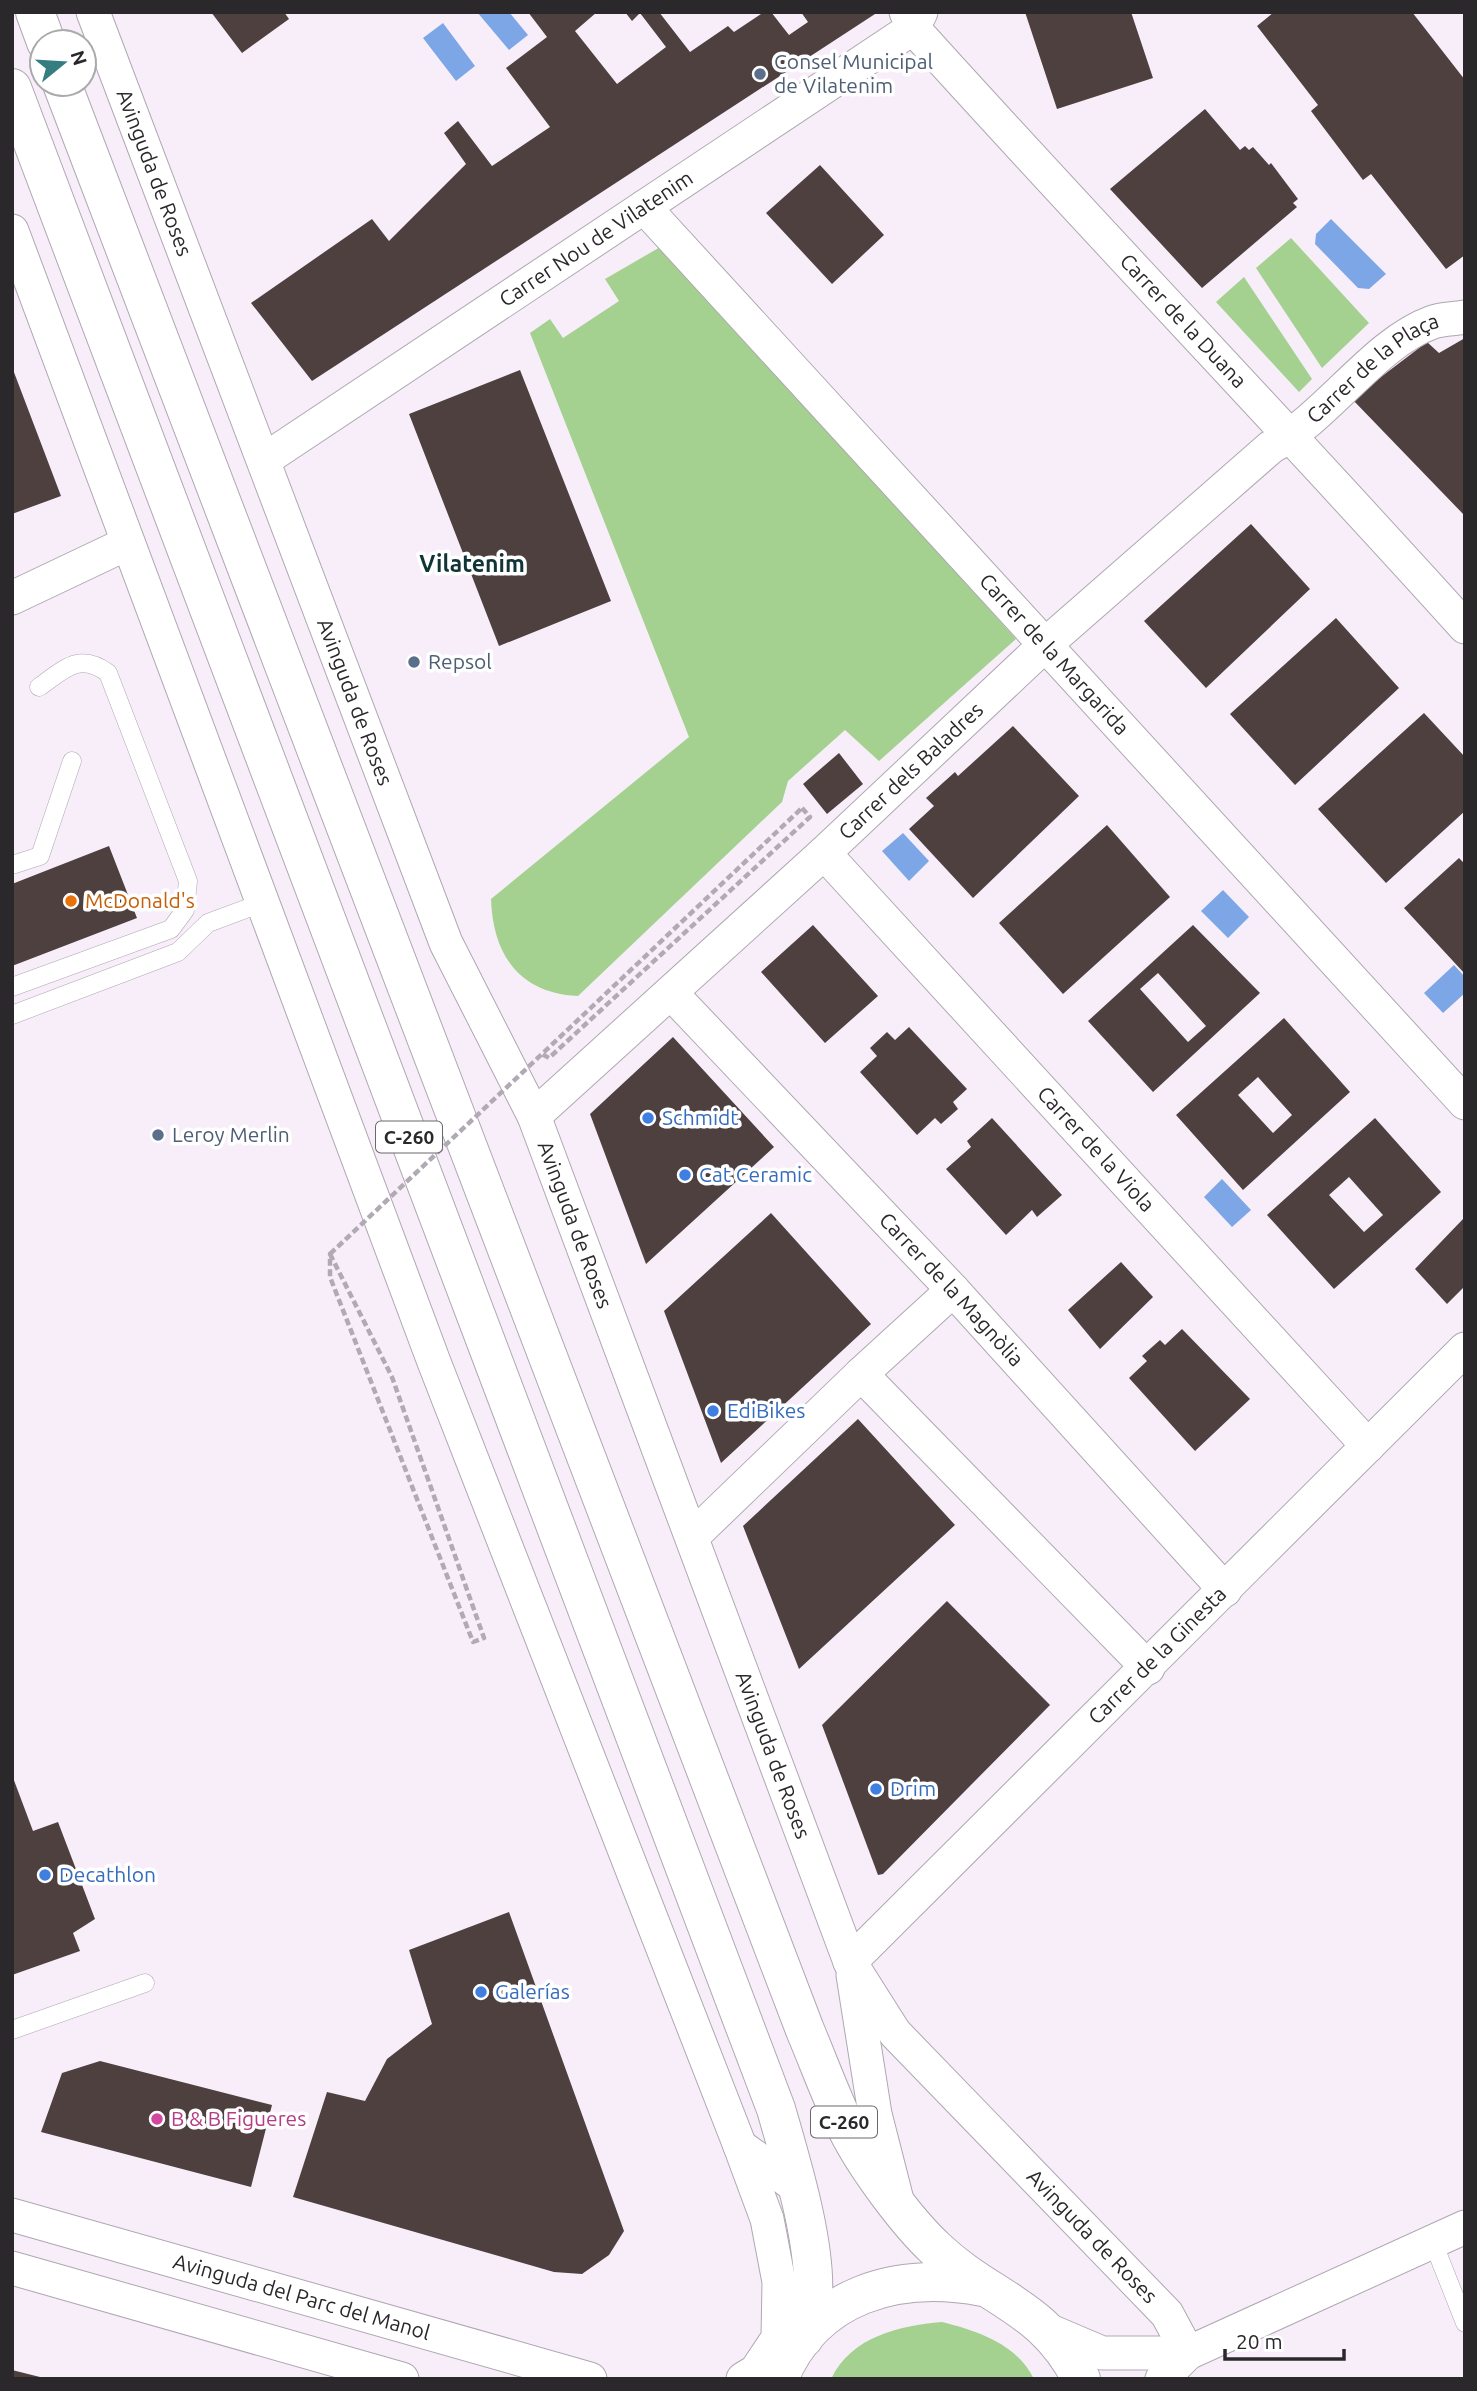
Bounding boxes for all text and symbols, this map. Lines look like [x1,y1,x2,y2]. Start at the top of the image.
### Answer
north arrow [28,28,98,98]
text: N [67,48,92,68]
place label: Consel Municipal de Vilatenim [774,49,933,97]
marker: Consel Municipal de Vilatenim [752,66,768,82]
street label: Avinguda de Roses [112,86,197,259]
street label: Carrer Nou de Vilatenim [494,165,697,311]
street label: Carrer de la Duana [1116,248,1252,392]
street label: Carrer de la Plaça [1301,308,1442,428]
district label: Vilatenim [419,551,525,576]
street label: Carrer de la Margarida [975,568,1135,739]
street label: Avinguda de Roses [313,615,398,789]
place label: Repsol [428,649,492,673]
marker: Repsol [406,654,422,670]
street label: Carrer dels Baladres [833,697,987,844]
place label: McDonald's [85,888,195,912]
marker: McDonald's [63,893,79,909]
street label: Carrer de la Viola [1033,1081,1160,1216]
place label: Schmidt [662,1105,739,1129]
marker: Schmidt [640,1110,656,1126]
road number: C-260 [376,1121,442,1152]
place label: Leroy Merlin [172,1122,290,1146]
marker: Leroy Merlin [150,1127,166,1143]
street label: Avinguda de Roses [533,1138,618,1311]
place label: Cat Ceramic [699,1162,812,1186]
marker: Cat Ceramic [677,1167,693,1183]
street label: Carrer de la Magnòlia [875,1207,1029,1371]
place label: EdiBikes [727,1398,805,1422]
marker: EdiBikes [705,1403,721,1419]
street label: Carrer de la Ginesta [1083,1581,1231,1729]
street label: Avinguda de Roses [732,1668,816,1842]
place label: Drim [890,1776,936,1800]
marker: Drim [868,1781,884,1797]
place label: Decathlon [59,1862,156,1886]
marker: Decathlon [37,1867,53,1883]
place label: Galerías [495,1979,570,2003]
marker: Galerías [473,1984,489,2000]
place label: B & B Figueres [171,2106,306,2130]
road number: C-260 [811,2106,877,2138]
marker: B & B Figueres [149,2111,165,2127]
street label: Avinguda de Roses [1023,2164,1163,2308]
street label: Avinguda del Parc del Manol [171,2248,433,2344]
scale bar [1225,2318,1344,2362]
text: 20 m [1236,2329,1283,2353]

